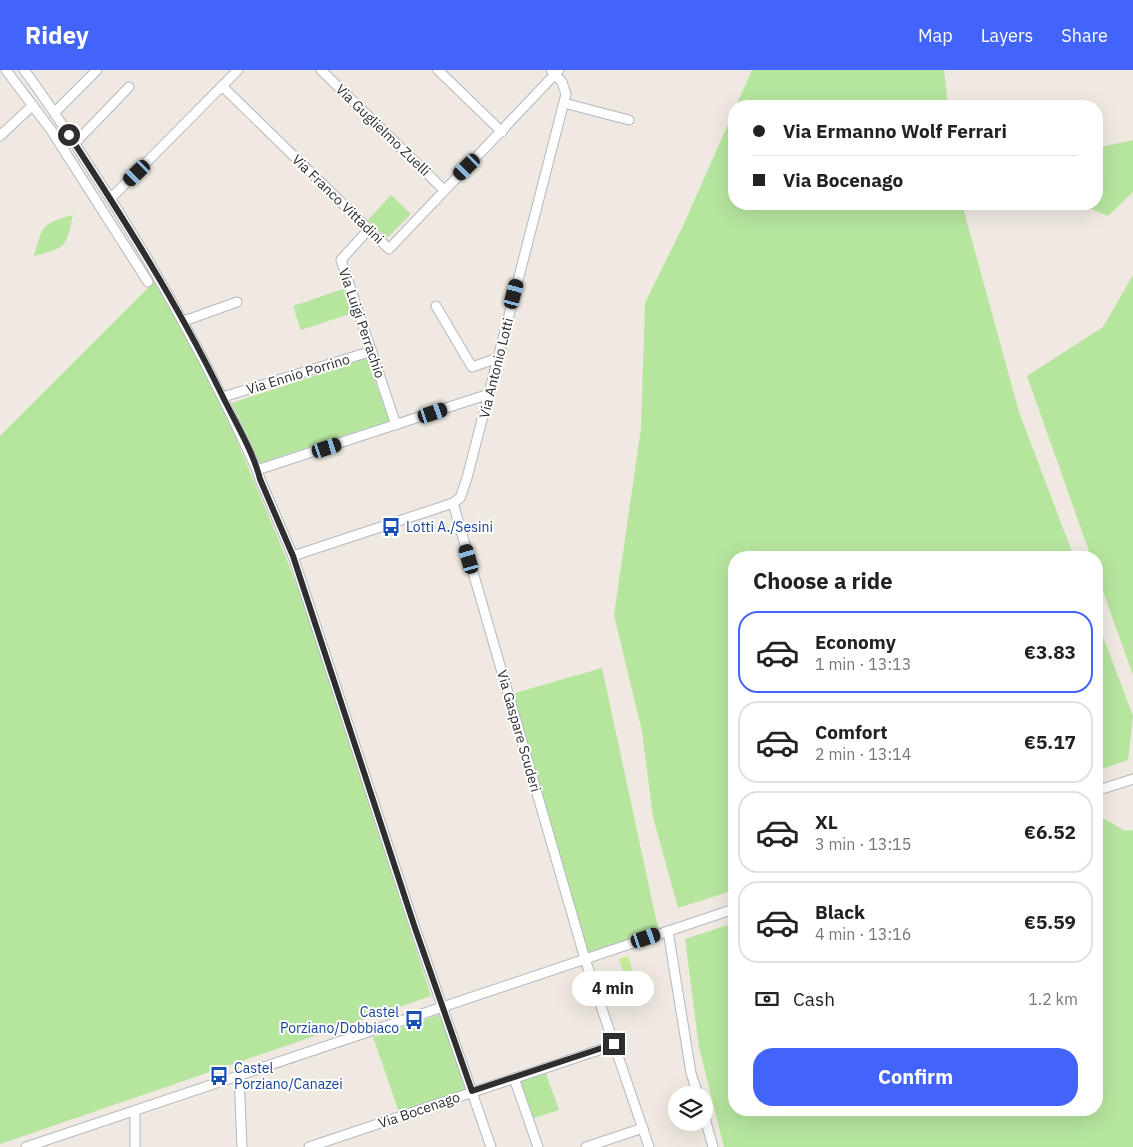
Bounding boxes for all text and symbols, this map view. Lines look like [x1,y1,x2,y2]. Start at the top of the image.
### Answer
text: Ridey [25,19,89,51]
text: Map [918,24,953,47]
text: Layers [981,24,1033,47]
text: Share [1061,24,1108,47]
street label: Via Guglielmo Zuelli [332,80,434,180]
text: Via Ermanno Wolf Ferrari [783,119,1007,143]
route start [58,124,80,146]
street label: Via Franco Vittadini [288,150,388,248]
car [451,151,482,183]
car [120,157,153,189]
text: Via Bocenago [783,168,903,192]
street label: Via Luigi Perrachio [335,266,389,381]
car [502,278,525,310]
street label: Via Antonio Lotti [475,316,517,420]
street label: Via Ennio Porrino [244,350,352,398]
car [416,401,449,425]
car [310,436,343,460]
bus stop icon: Lotti A./Sesini [380,516,402,538]
place label: Lotti A./Sesini [406,518,493,536]
car [457,543,480,575]
text: Choose a ride [753,566,893,595]
icon: car [755,630,800,675]
text: Economy [815,630,896,654]
text: €3.83 [1024,640,1076,664]
text: 1 min · 13:13 [815,654,911,674]
street label: Via Gaspare Scuderi [493,668,545,794]
icon: car [755,720,800,765]
text: Comfort [815,720,888,744]
text: €5.17 [1024,730,1076,754]
text: 2 min · 13:14 [815,744,911,764]
icon: car [755,810,800,855]
text: XL [815,810,838,834]
text: €6.52 [1024,820,1076,844]
text: 3 min · 13:15 [815,834,911,854]
icon: car [755,900,800,945]
text: Black [815,900,865,924]
text: €5.59 [1024,910,1076,934]
text: 4 min · 13:16 [815,924,911,944]
car [629,926,662,950]
callout: 4 min [573,972,655,1006]
text: 4 min [592,978,634,998]
icon: cash [753,985,781,1013]
text: Cash [793,987,835,1011]
text: 1.2 km [1028,989,1078,1009]
place label: Castel Porziano/Dobbiaco [280,1003,399,1037]
bus stop icon: Castel Porziano/Dobbiaco [403,1009,425,1031]
route end [603,1033,625,1055]
button: Confirm [753,1048,1078,1106]
place label: Castel Porziano/Canazei [234,1059,343,1093]
bus stop icon: Castel Porziano/Canazei [208,1065,230,1087]
map controls [668,1086,713,1131]
button: layers [668,1086,713,1131]
street label: Via Bocenago [376,1088,462,1132]

